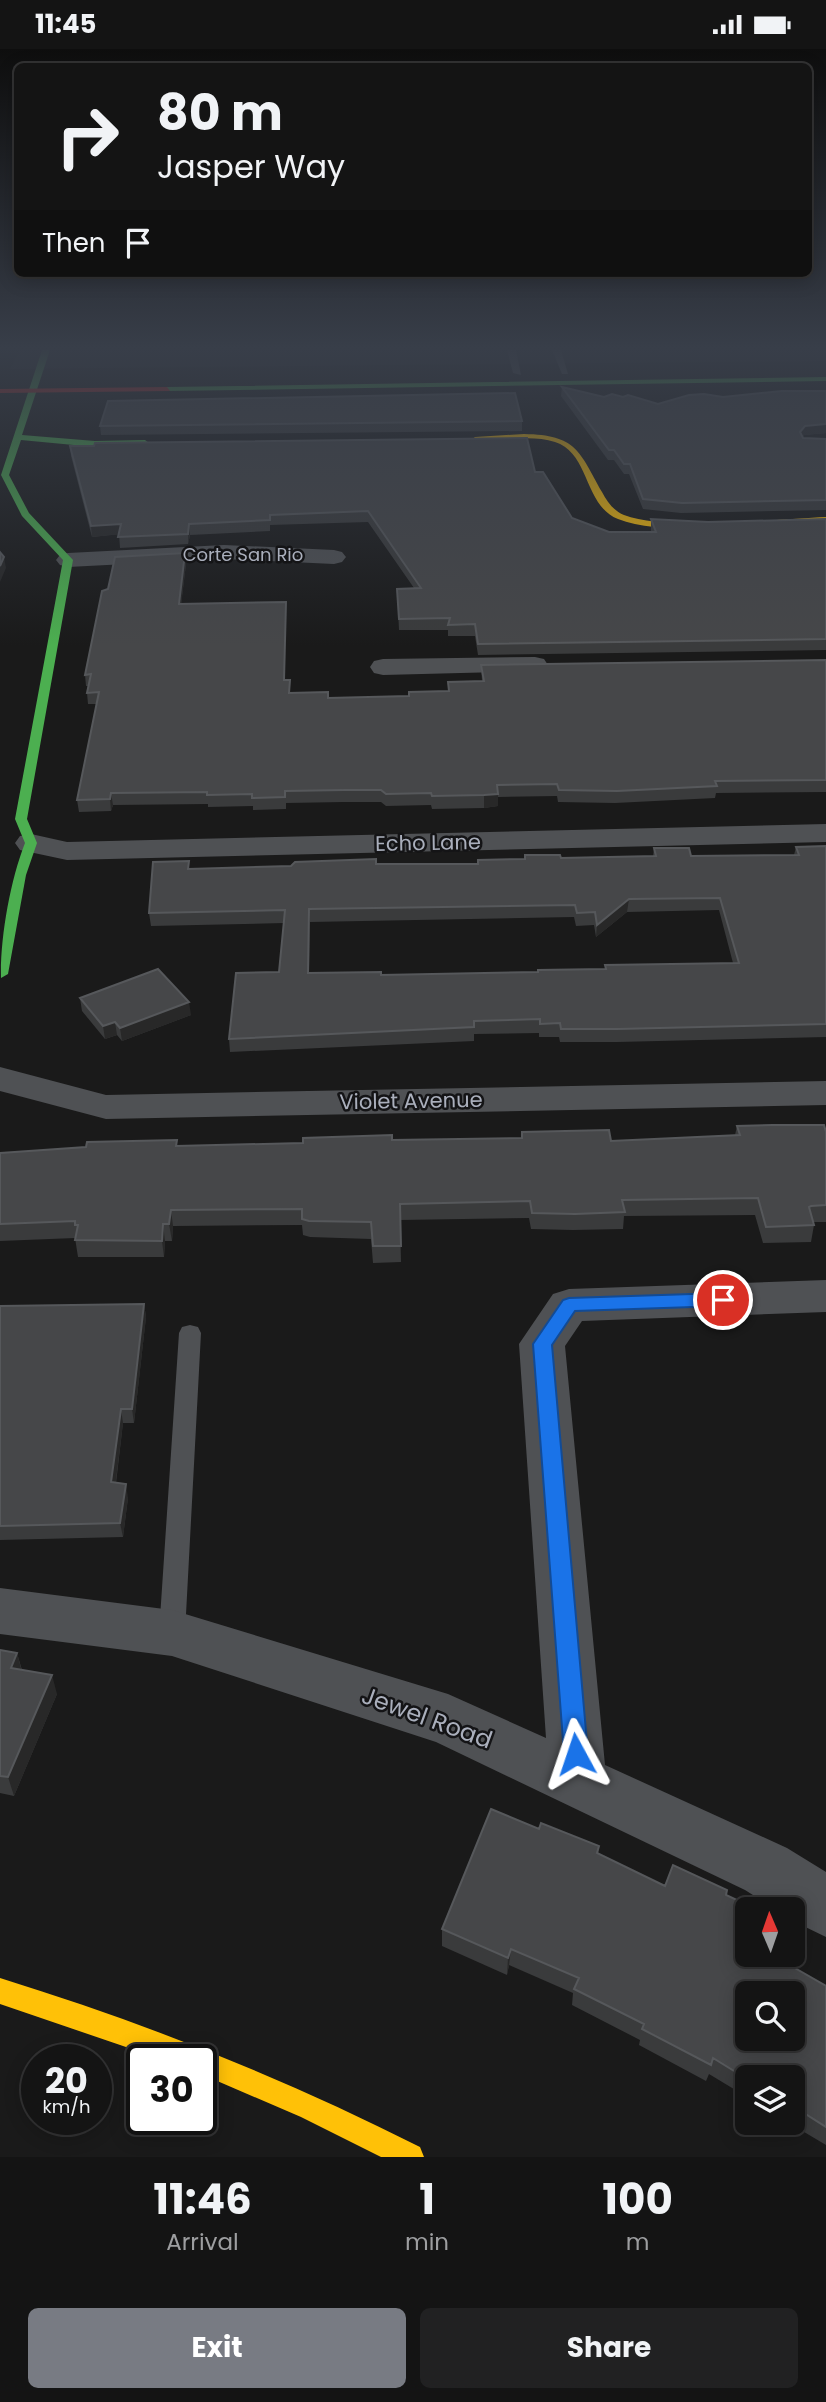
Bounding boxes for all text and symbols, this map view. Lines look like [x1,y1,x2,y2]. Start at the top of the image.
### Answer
text: 11:45 [35,6,96,42]
text: 80 m [157,79,283,147]
icon: right [42,91,133,182]
text: Jasper Way [157,144,345,189]
icon: arrive [119,224,157,262]
text: Then [42,225,105,261]
street label: Corte San Rio [183,542,303,567]
street label: Echo Lane [375,827,481,858]
street label: Violet Avenue [339,1085,483,1116]
pin [693,1270,753,1330]
icon: arrive [704,1281,742,1319]
street label: Jewel Road [357,1679,497,1756]
position arrow [539,1717,613,1791]
north arrow [735,1897,805,1967]
map controls [735,1897,805,2135]
button: search [735,1981,805,2051]
speed limit sign: 30 [126,2044,217,2135]
text: 20 [45,2056,88,2105]
button: layers [735,2065,805,2135]
text: km/h [43,2094,90,2119]
text: 11:46 [153,2170,252,2229]
text: 1 [419,2170,435,2229]
text: 100 [602,2170,673,2229]
text: Arrival [166,2226,239,2258]
text: min [405,2226,449,2258]
text: m [626,2226,649,2258]
button: Exit [28,2308,406,2388]
button: Share [420,2308,798,2388]

